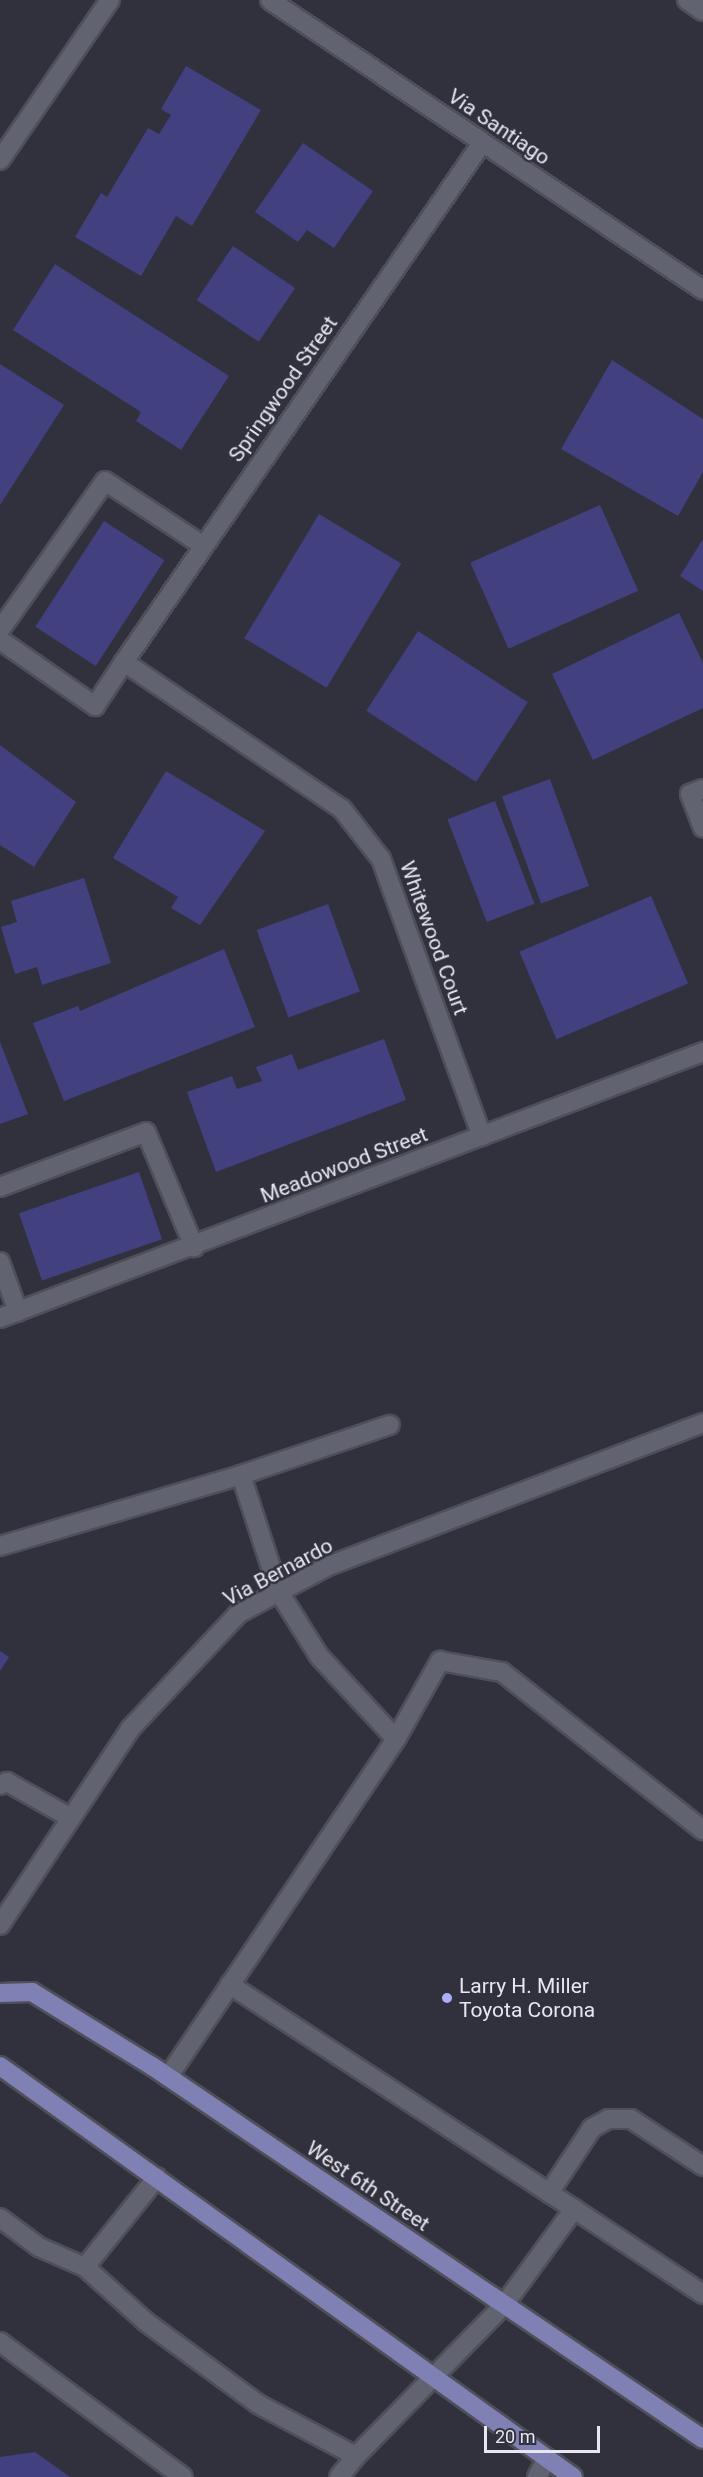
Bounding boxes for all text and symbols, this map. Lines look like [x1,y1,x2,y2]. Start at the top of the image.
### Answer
street label: Via Santiago [443,84,555,170]
street label: Springwood Street [223,311,343,467]
street label: Whitewood Court [394,858,474,1018]
street label: Meadowood Street [257,1122,431,1208]
street label: Via Bernardo [219,1533,337,1611]
place label: Larry H. Miller Toyota Corona [459,1973,595,2023]
marker: Larry H. Miller Toyota Corona [440,1991,454,2005]
street label: West 6th Street [302,2136,434,2236]
scale bar [487,2414,602,2452]
text: 20 m [495,2426,535,2447]

